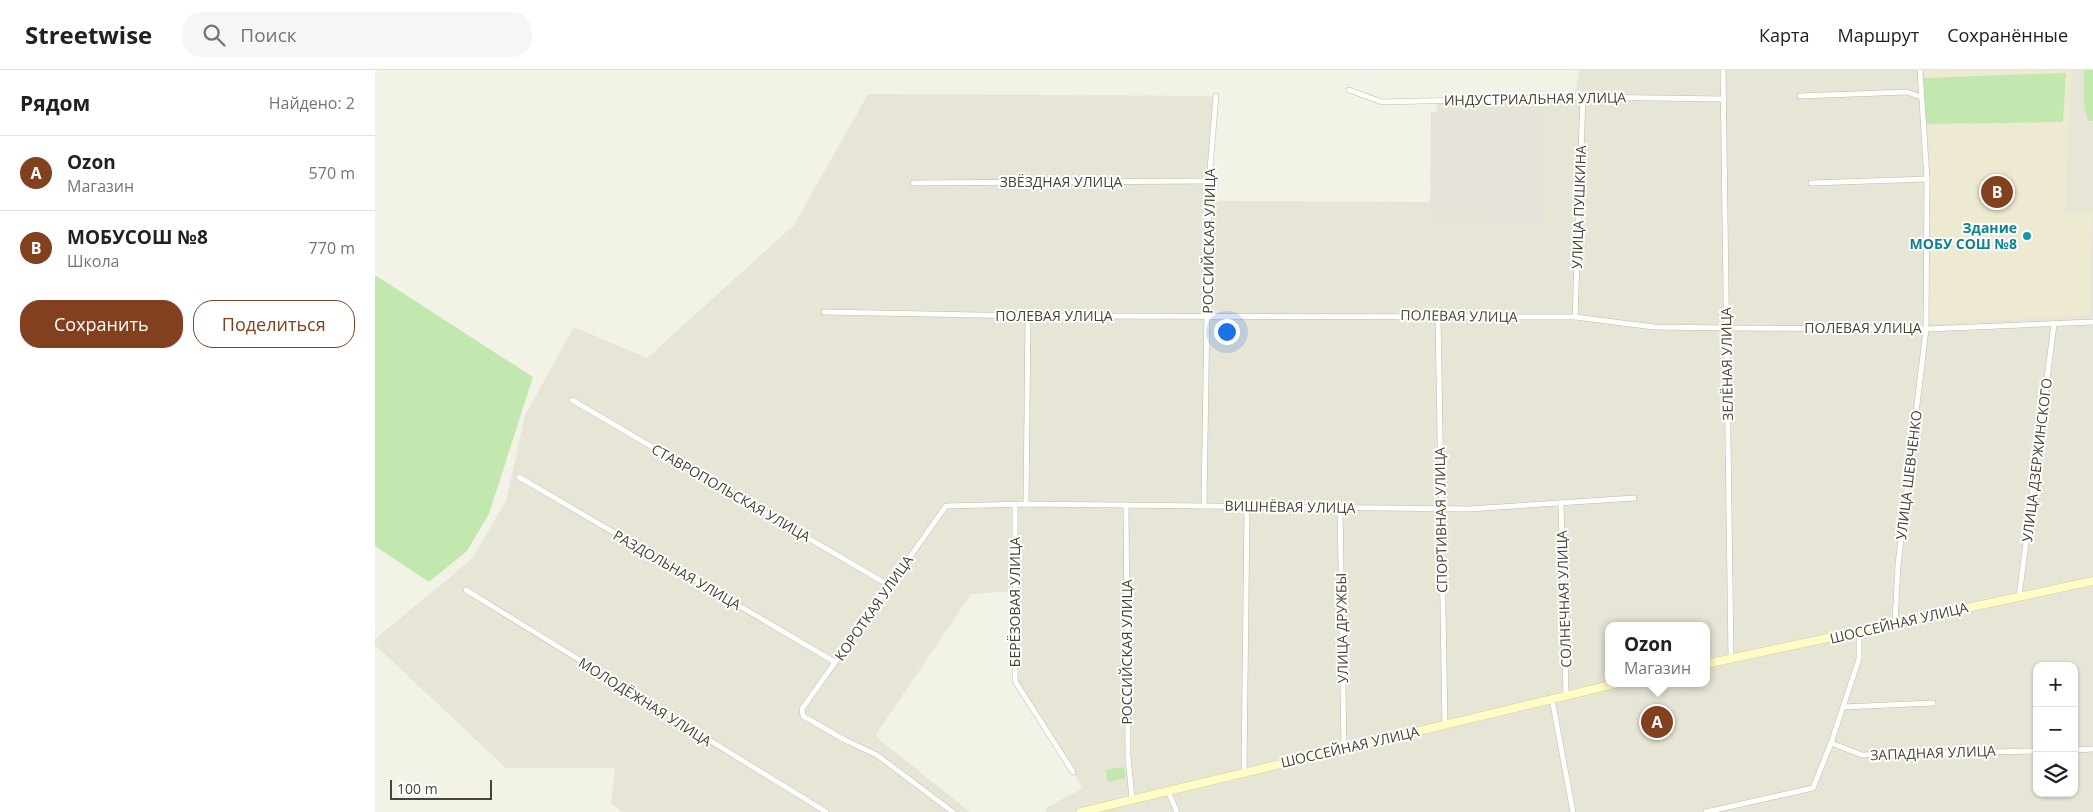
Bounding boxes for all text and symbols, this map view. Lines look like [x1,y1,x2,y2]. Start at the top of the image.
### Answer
search box [182,12,532,57]
text: Streetwise [25,18,152,51]
icon: search [200,21,228,49]
text: Поиск [240,22,297,48]
text: Карта [1759,23,1809,47]
text: Маршрут [1837,23,1919,47]
text: Сохранённые [1947,23,2068,47]
street label: ИНДУСТРИАЛЬНАЯ УЛИЦА [1444,87,1626,110]
text: Рядом [20,89,90,117]
text: Найдено: 2 [269,92,355,114]
street label: УЛИЦА ПУШКИНА [1567,145,1590,269]
text: Ozon [67,149,116,175]
text: A [30,162,42,184]
text: 570 m [309,162,355,184]
street label: РОССИЙСКАЯ УЛИЦА [1198,168,1219,314]
street label: ЗВЁЗДНАЯ УЛИЦА [1000,172,1122,191]
pin: B [1981,173,2013,211]
text: Магазин [67,175,134,197]
place label: Здание МОБУ СОШ №8 [1910,218,2017,253]
text: МОБУСОШ №8 [67,224,208,250]
marker: Здание МОБУ СОШ №8 [2021,230,2033,242]
text: B [31,237,41,259]
text: 770 m [309,237,355,259]
text: Школа [67,250,119,272]
button: Сохранить [20,300,183,348]
button: Поделиться [193,300,355,348]
street label: ПОЛЕВАЯ УЛИЦА [1400,305,1518,326]
street label: ПОЛЕВАЯ УЛИЦА [995,306,1113,325]
street label: ЗЕЛЁНАЯ УЛИЦА [1716,307,1737,421]
street label: ПОЛЕВАЯ УЛИЦА [1804,318,1922,337]
your location [1214,319,1240,345]
street label: УЛИЦА ДЗЕРЖИНСКОГО [2017,377,2056,543]
street label: УЛИЦА ШЕВЧЕНКО [1891,409,1926,541]
street label: СТАВРОПОЛЬСКАЯ УЛИЦА [648,439,814,546]
street label: СПОРТИВНАЯ УЛИЦА [1430,447,1451,593]
street label: ВИШНЁВАЯ УЛИЦА [1224,496,1356,517]
street label: РАЗДОЛЬНАЯ УЛИЦА [610,525,745,614]
street label: СОЛНЕЧНАЯ УЛИЦА [1552,530,1575,668]
street label: БЕРЁЗОВАЯ УЛИЦА [1005,537,1024,667]
street label: КОРОТКАЯ УЛИЦА [830,551,917,664]
street label: УЛИЦА ДРУЖБЫ [1331,572,1352,684]
street label: РОССИЙСКАЯ УЛИЦА [1117,579,1136,725]
street label: ШОССЕЙНАЯ УЛИЦА [1828,597,1970,648]
popup [1605,622,1710,687]
text: Ozon [1624,631,1673,657]
street label: МОЛОДЁЖНАЯ УЛИЦА [575,653,715,750]
text: Магазин [1624,657,1691,679]
map controls [2033,662,2078,797]
button: + [2033,662,2078,707]
pin: A [1641,703,1673,741]
button: − [2033,707,2078,752]
street label: ШОССЕЙНАЯ УЛИЦА [1279,721,1421,772]
street label: ЗАПАДНАЯ УЛИЦА [1870,741,1996,764]
button: layers [2033,752,2078,797]
scale bar [390,777,493,800]
text: 100 m [397,779,438,798]

